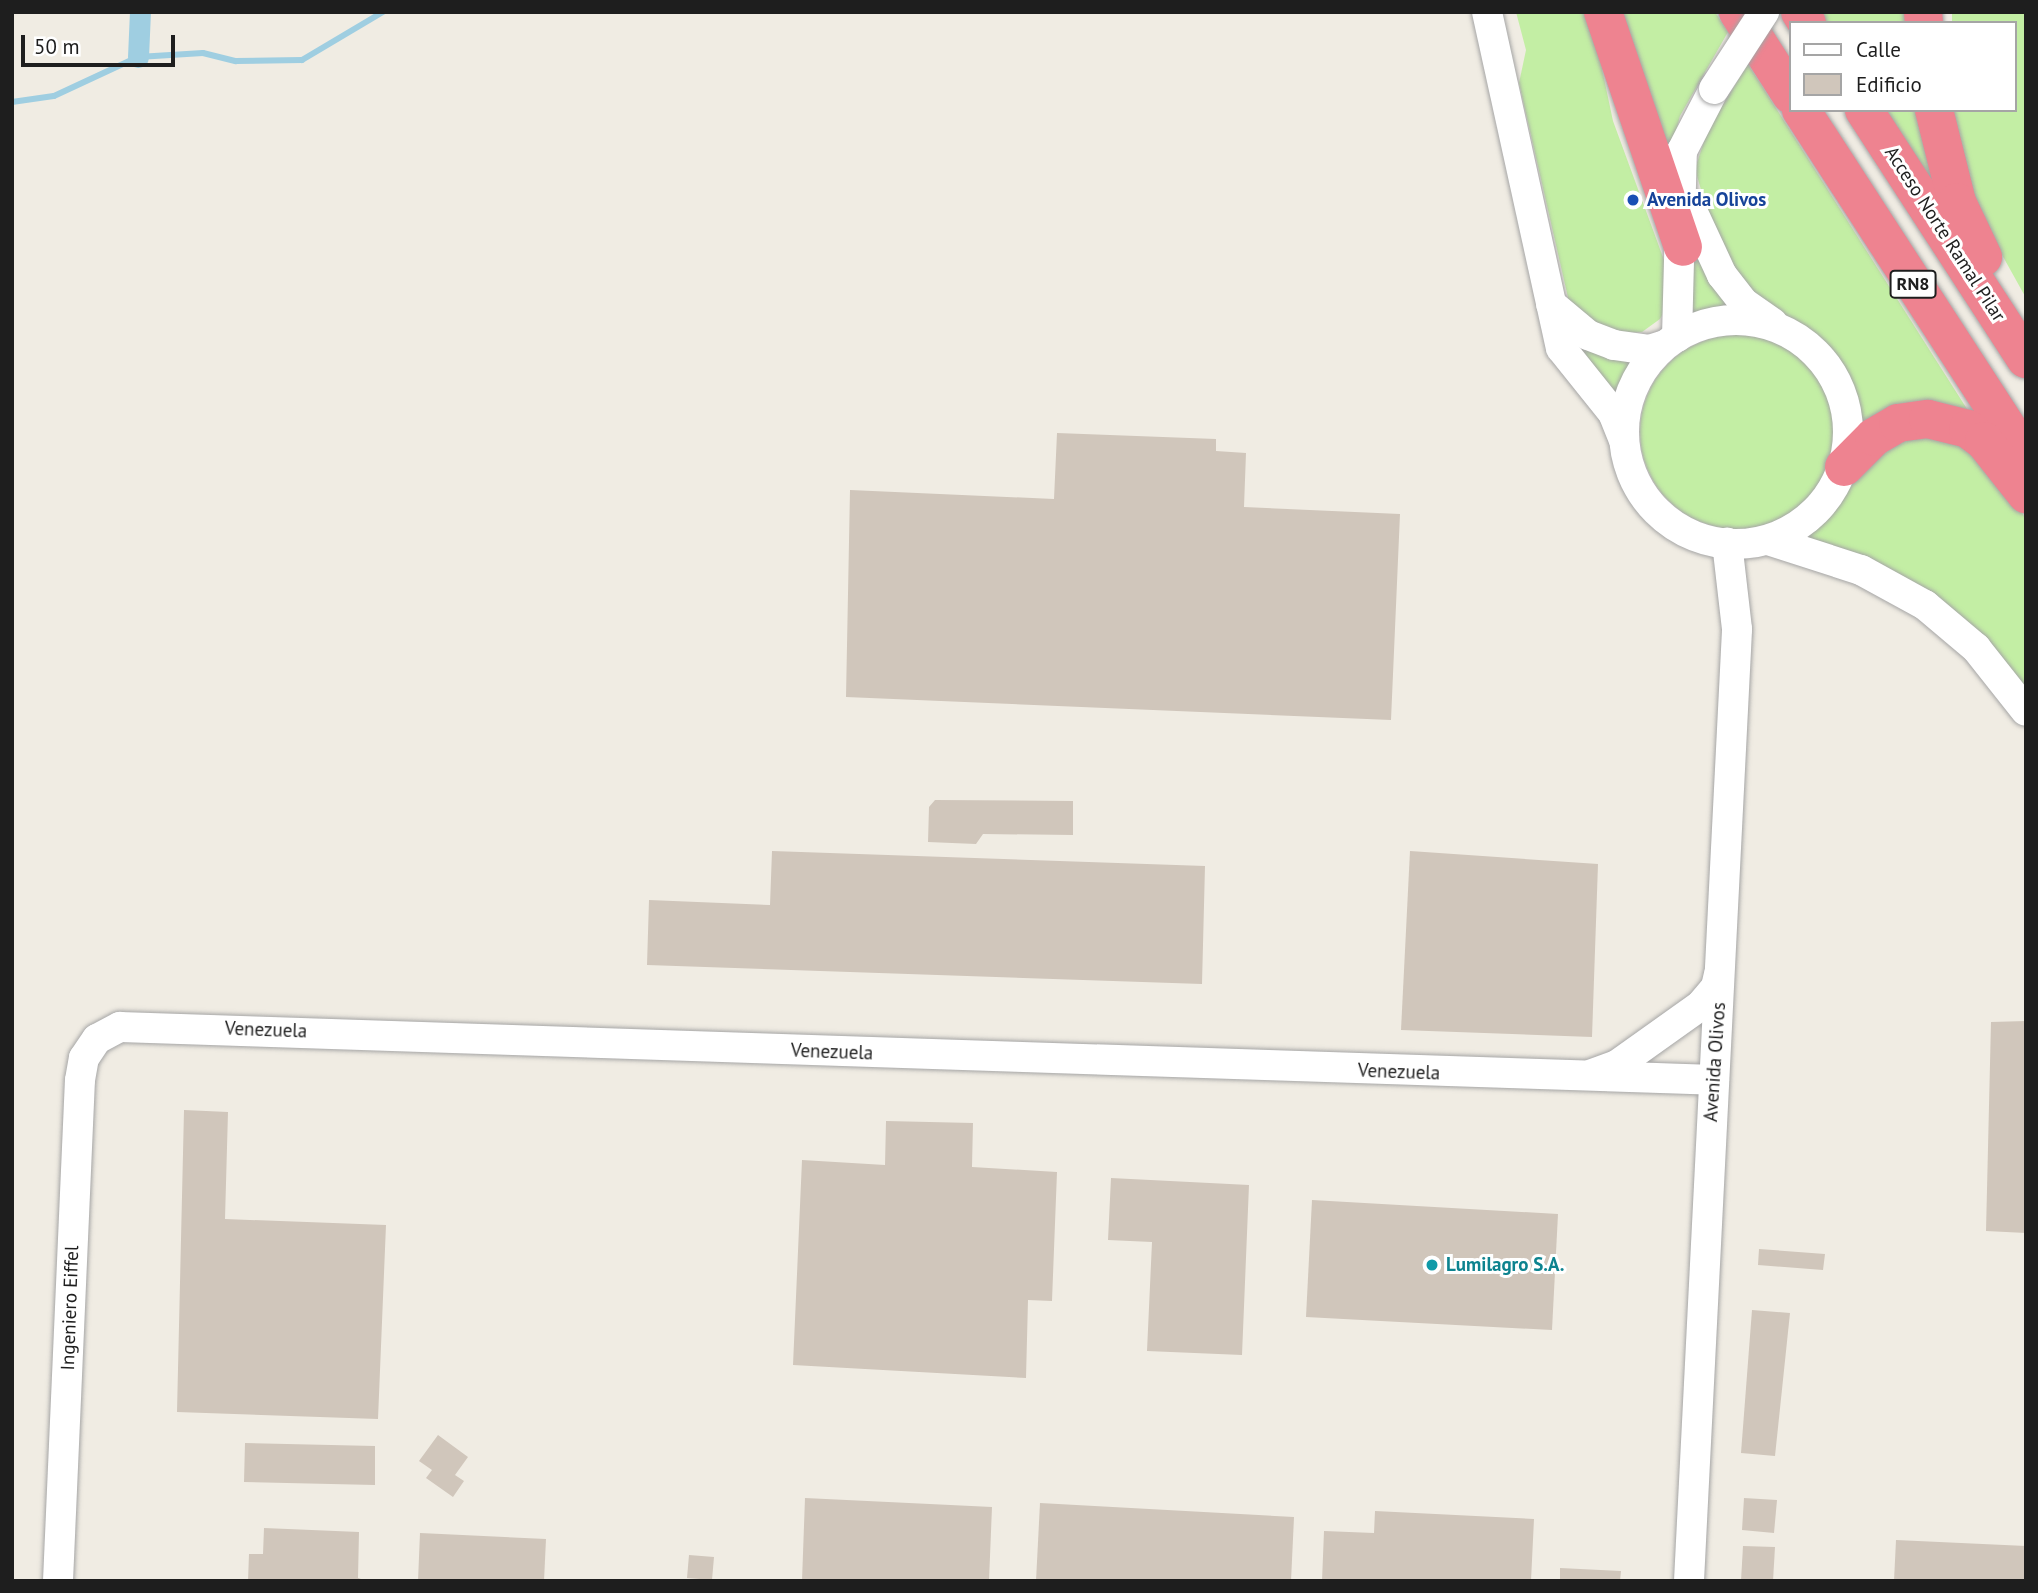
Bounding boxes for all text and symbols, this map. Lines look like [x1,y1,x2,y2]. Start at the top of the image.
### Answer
scale bar [24,21,178,65]
legend [1790,21,2017,112]
text: 50 m [34,33,80,60]
text: Calle [1856,36,1901,63]
text: Edificio [1856,71,1922,98]
street label: Acceso Norte Ramal Pilar [1880,142,2010,326]
place label: Avenida Olivos [1647,189,1767,211]
marker: Avenida Olivos [1625,192,1641,208]
road number: RN8 [1888,270,1938,298]
street label: Avenida Olivos [1699,1001,1731,1123]
street label: Venezuela [224,1017,308,1043]
street label: Venezuela [790,1039,874,1065]
street label: Venezuela [1357,1059,1441,1085]
street label: Ingeniero Eiffel [56,1245,84,1371]
place label: Lumilagro S.A. [1446,1254,1564,1276]
marker: Lumilagro S.A. [1424,1257,1440,1273]

